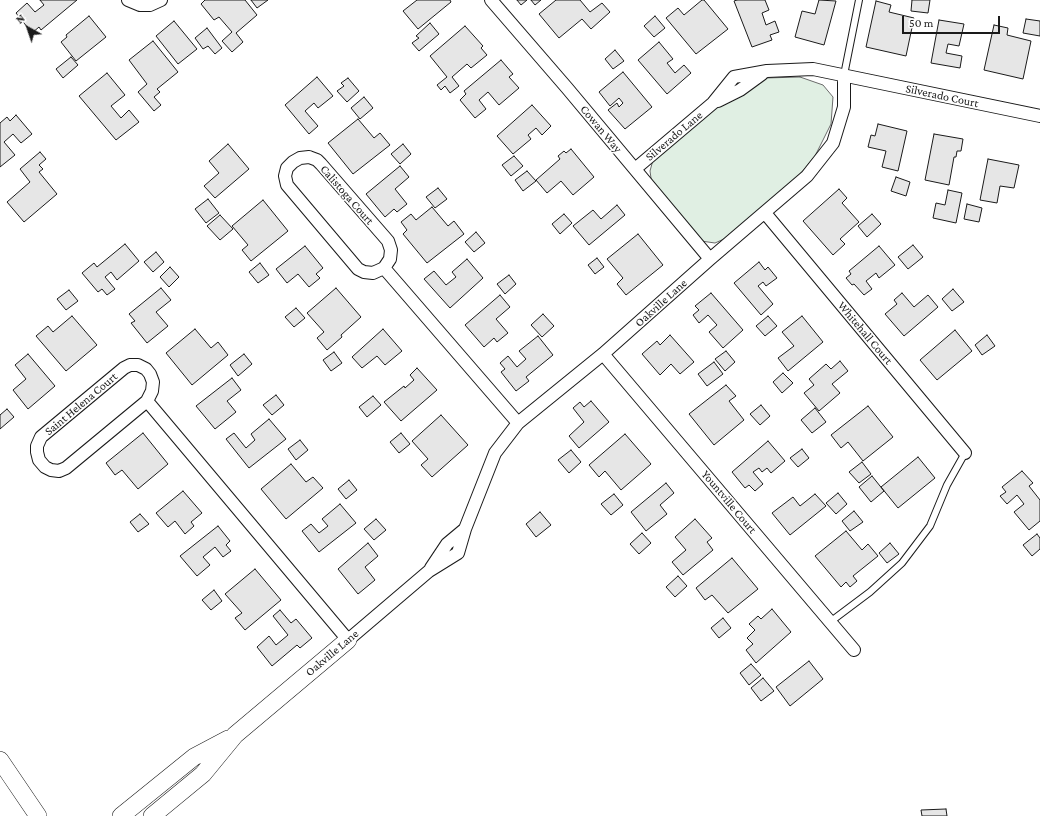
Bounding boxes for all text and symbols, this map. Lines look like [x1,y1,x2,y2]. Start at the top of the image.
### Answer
north arrow [8,8,48,48]
scale bar [904,8,1002,34]
text: N [14,12,27,26]
text: 50 m [909,16,933,30]
street label: Silverado Court [904,81,980,111]
street label: Cowan Way [577,102,625,156]
street label: Silverado Lane [643,108,705,164]
street label: Calistoga Court [317,162,377,228]
street label: Oakville Lane [632,276,690,330]
street label: Whitehall Court [834,299,896,367]
street label: Saint Helena Court [42,369,120,439]
street label: Yountville Court [698,467,760,537]
street label: Oakville Lane [303,627,361,679]

